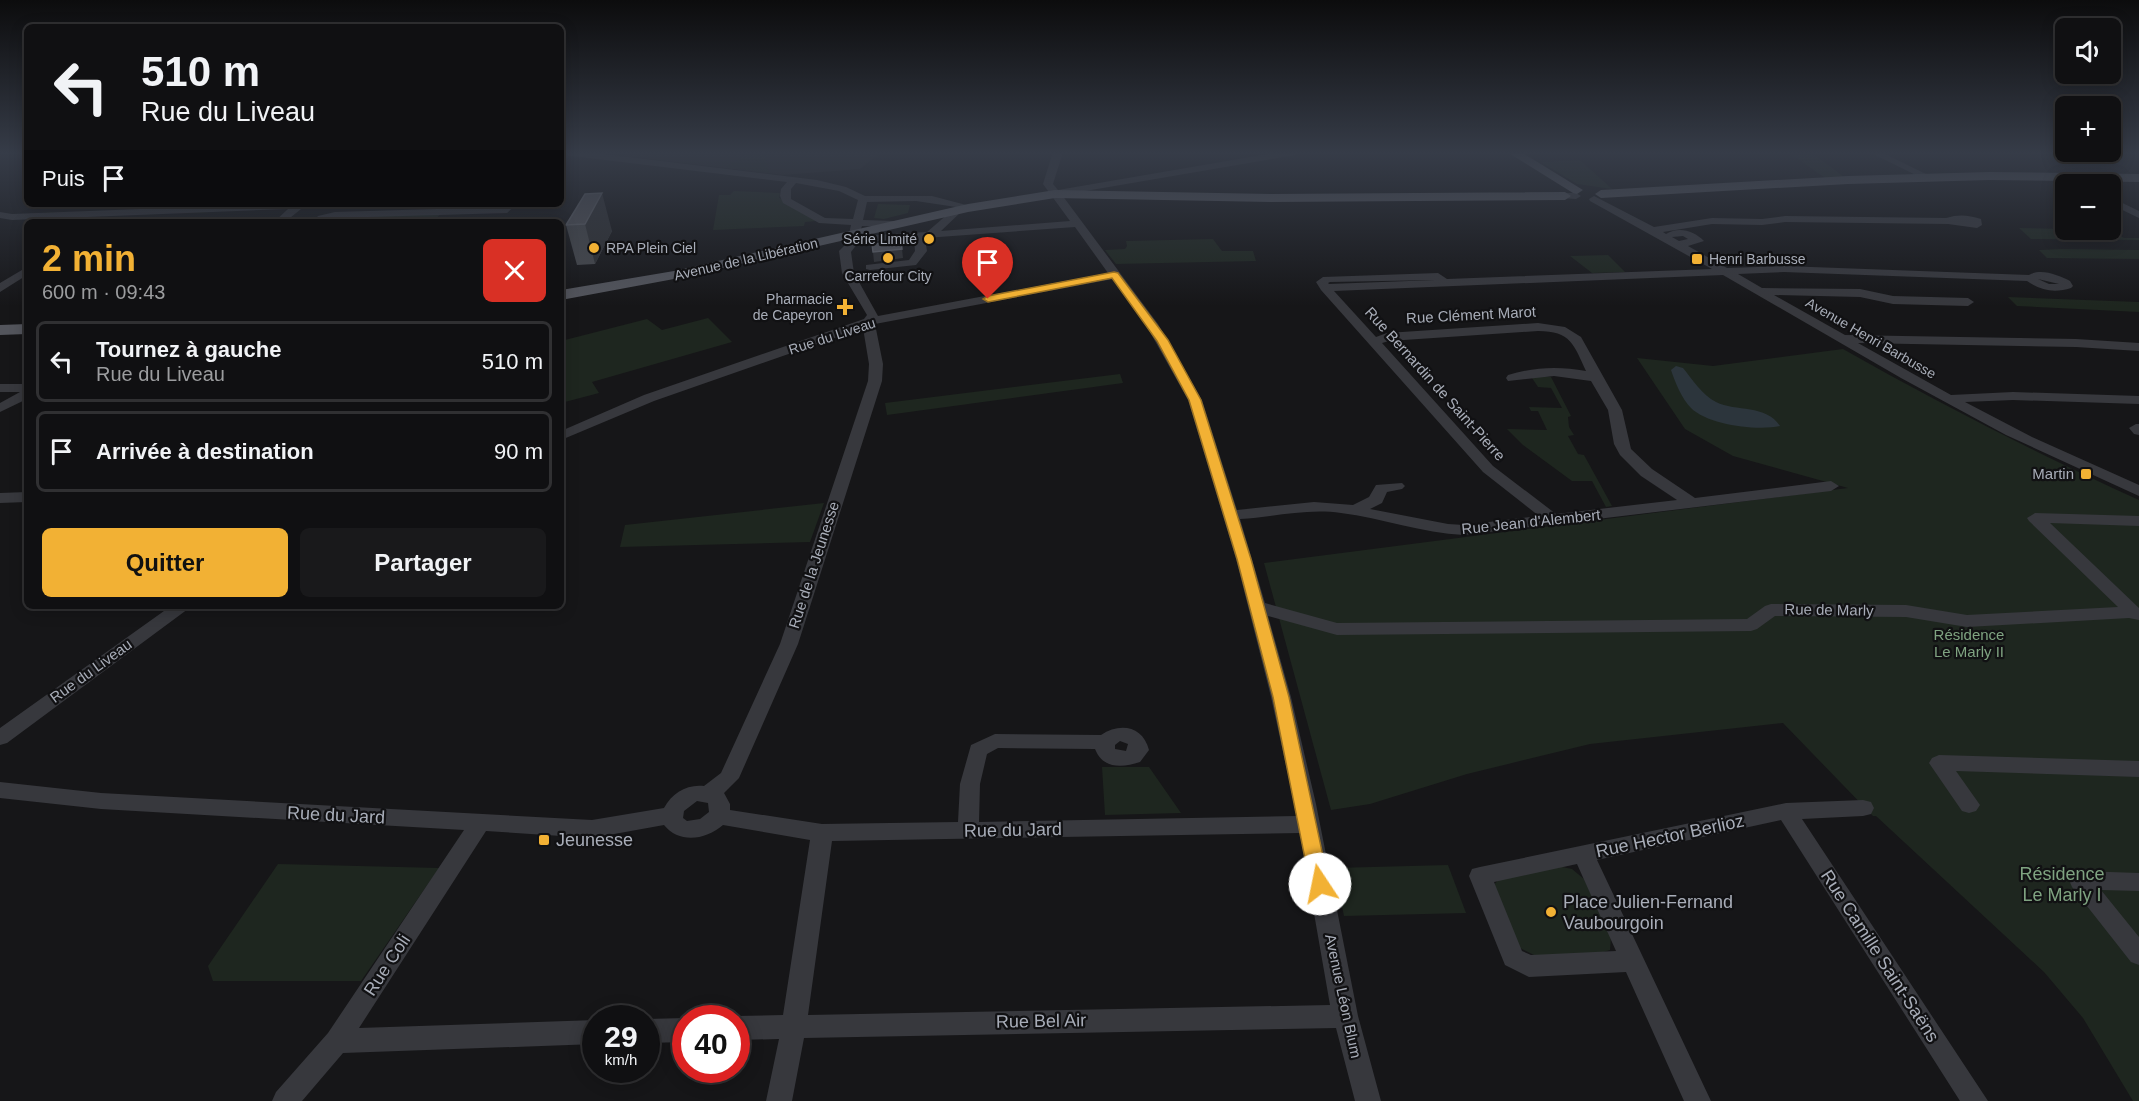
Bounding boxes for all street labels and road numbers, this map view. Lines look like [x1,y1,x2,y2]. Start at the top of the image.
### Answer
street label: Avenue de la Libération [673,235,819,283]
street label: Avenue Henri Barbusse [1803,294,1939,382]
street label: Rue Bernardin de Saint-Pierre [1362,303,1509,464]
street label: Rue Clément Marot [1406,303,1537,326]
street label: Rue du Liveau [787,314,877,358]
street label: Rue de la Jeunesse [785,499,842,631]
street label: Rue Jean d'Alembert [1461,506,1602,537]
street label: Rue de Marly [1784,600,1874,619]
street label: Rue du Liveau [47,635,135,706]
street label: Rue du Jard [287,802,385,828]
street label: Rue Hector Berlioz [1594,811,1746,861]
street label: Rue du Jard [964,819,1062,841]
street label: Rue Camille Saint-Saëns [1817,866,1943,1046]
street label: Rue Coli [360,931,414,999]
street label: Avenue Léon Blum [1322,932,1365,1060]
street label: Rue Bel Air [996,1010,1086,1032]

